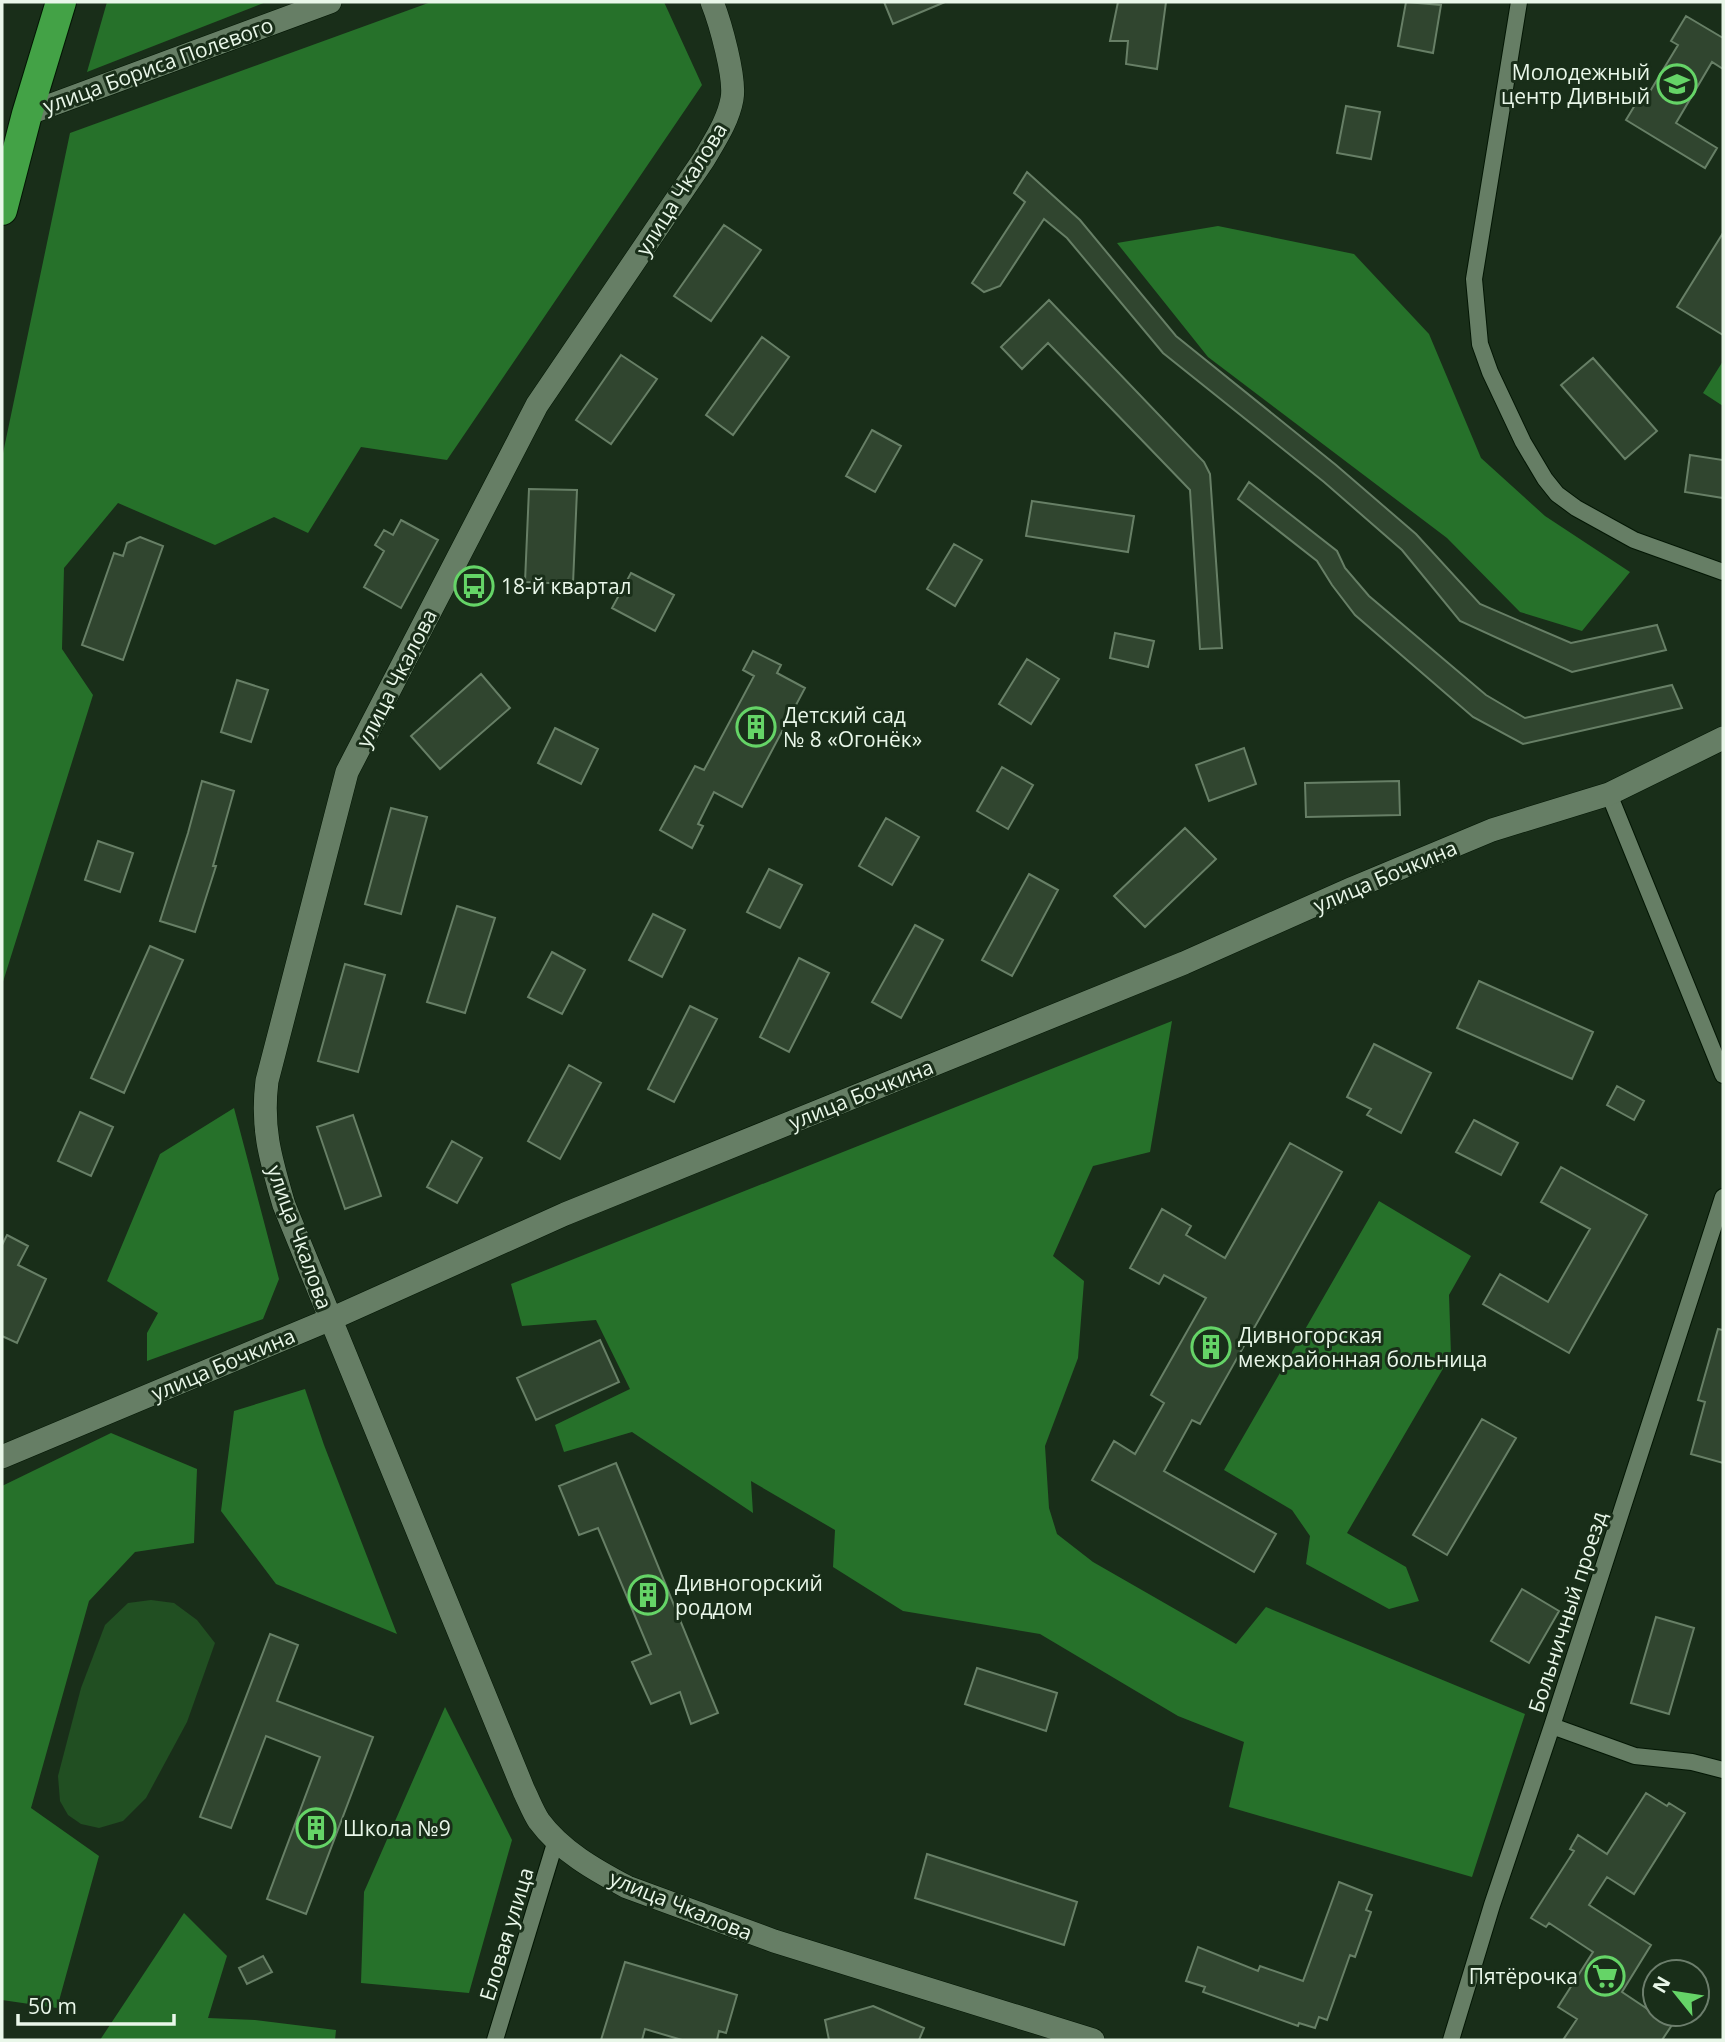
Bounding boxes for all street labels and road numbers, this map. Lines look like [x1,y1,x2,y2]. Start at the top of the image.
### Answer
street label: улица Бориса Полевого [39,10,277,120]
street label: улица Чкалова [629,117,733,261]
street label: улица Чкалова [349,604,443,752]
street label: улица Бочкина [1309,833,1461,919]
street label: улица Бочкина [785,1052,937,1136]
street label: улица Чкалова [261,1161,339,1313]
street label: улица Бочкина [147,1321,299,1407]
street label: Больничный проезд [1521,1508,1613,1716]
street label: Еловая улица [472,1864,540,2004]
street label: улица Чкалова [605,1864,757,1946]

